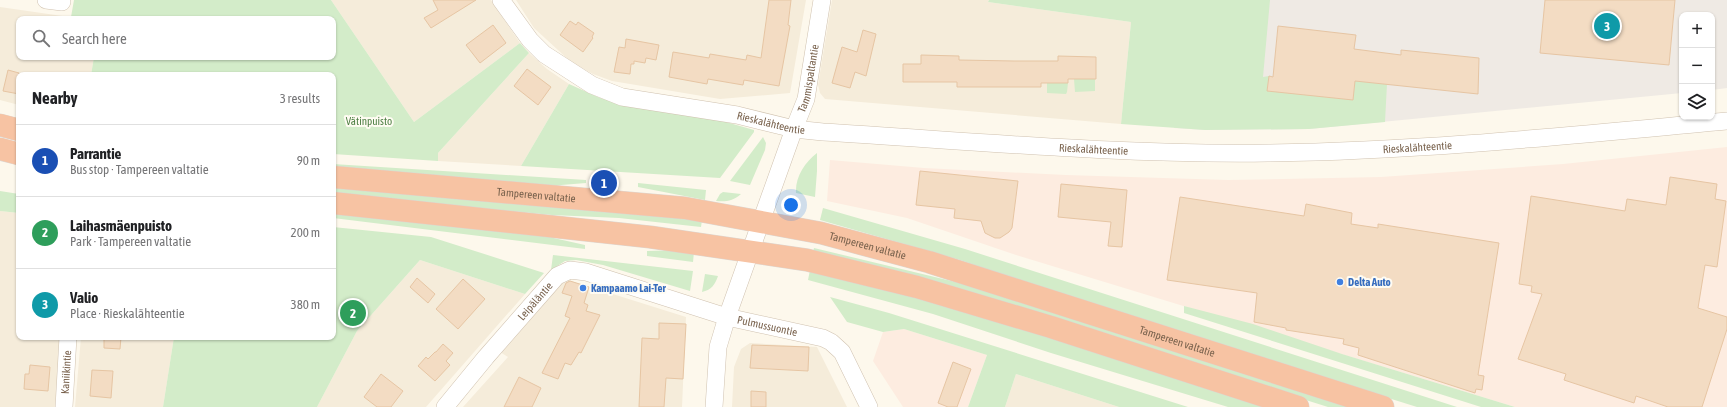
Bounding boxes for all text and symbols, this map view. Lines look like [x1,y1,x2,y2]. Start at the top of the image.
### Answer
pin: 3 [1594,11,1620,41]
map controls [1679,12,1715,120]
button: + [1679,12,1715,48]
search box [16,16,336,60]
icon: search [30,27,52,49]
text: Search here [62,30,127,47]
street label: Tammispaltantie [795,44,821,114]
button: − [1679,48,1715,84]
button: layers [1679,84,1715,120]
text: Nearby [32,88,78,108]
text: 3 results [280,91,320,106]
street label: Rieskalähteentie [736,109,805,136]
park label: Vätinpuisto [346,115,392,127]
street label: Rieskalähteentie [1382,139,1452,155]
street label: Rieskalähteentie [1059,141,1128,157]
text: Parrantie [70,145,121,162]
text: 1 [42,153,48,168]
text: 90 m [297,153,320,168]
text: Bus stop · Tampereen valtatie [70,162,209,177]
pin: 1 [591,168,617,198]
street label: Tampereen valtatie [496,185,576,204]
your location [781,195,801,215]
text: Laihasmäenpuisto [70,217,172,234]
text: 2 [42,225,48,240]
text: 200 m [291,225,320,240]
street label: Tampereen valtatie [828,230,907,262]
text: Park · Tampereen valtatie [70,234,191,249]
place label: Delta Auto [1348,276,1391,288]
marker: Delta Auto [1335,277,1345,287]
street label: Leipäläntie [515,280,555,322]
place label: Kampaamo Lai-Ter [591,282,667,294]
marker: Kampaamo Lai-Ter [578,283,588,293]
text: Valio [70,289,98,306]
text: 3 [42,297,48,312]
text: 380 m [291,297,320,312]
pin: 2 [340,298,366,328]
text: Place · Rieskalähteentie [70,306,185,321]
street label: Pulmussuontie [736,313,798,338]
street label: Tampereen valtatie [1138,324,1217,359]
street label: Kaniikintie [59,350,73,394]

